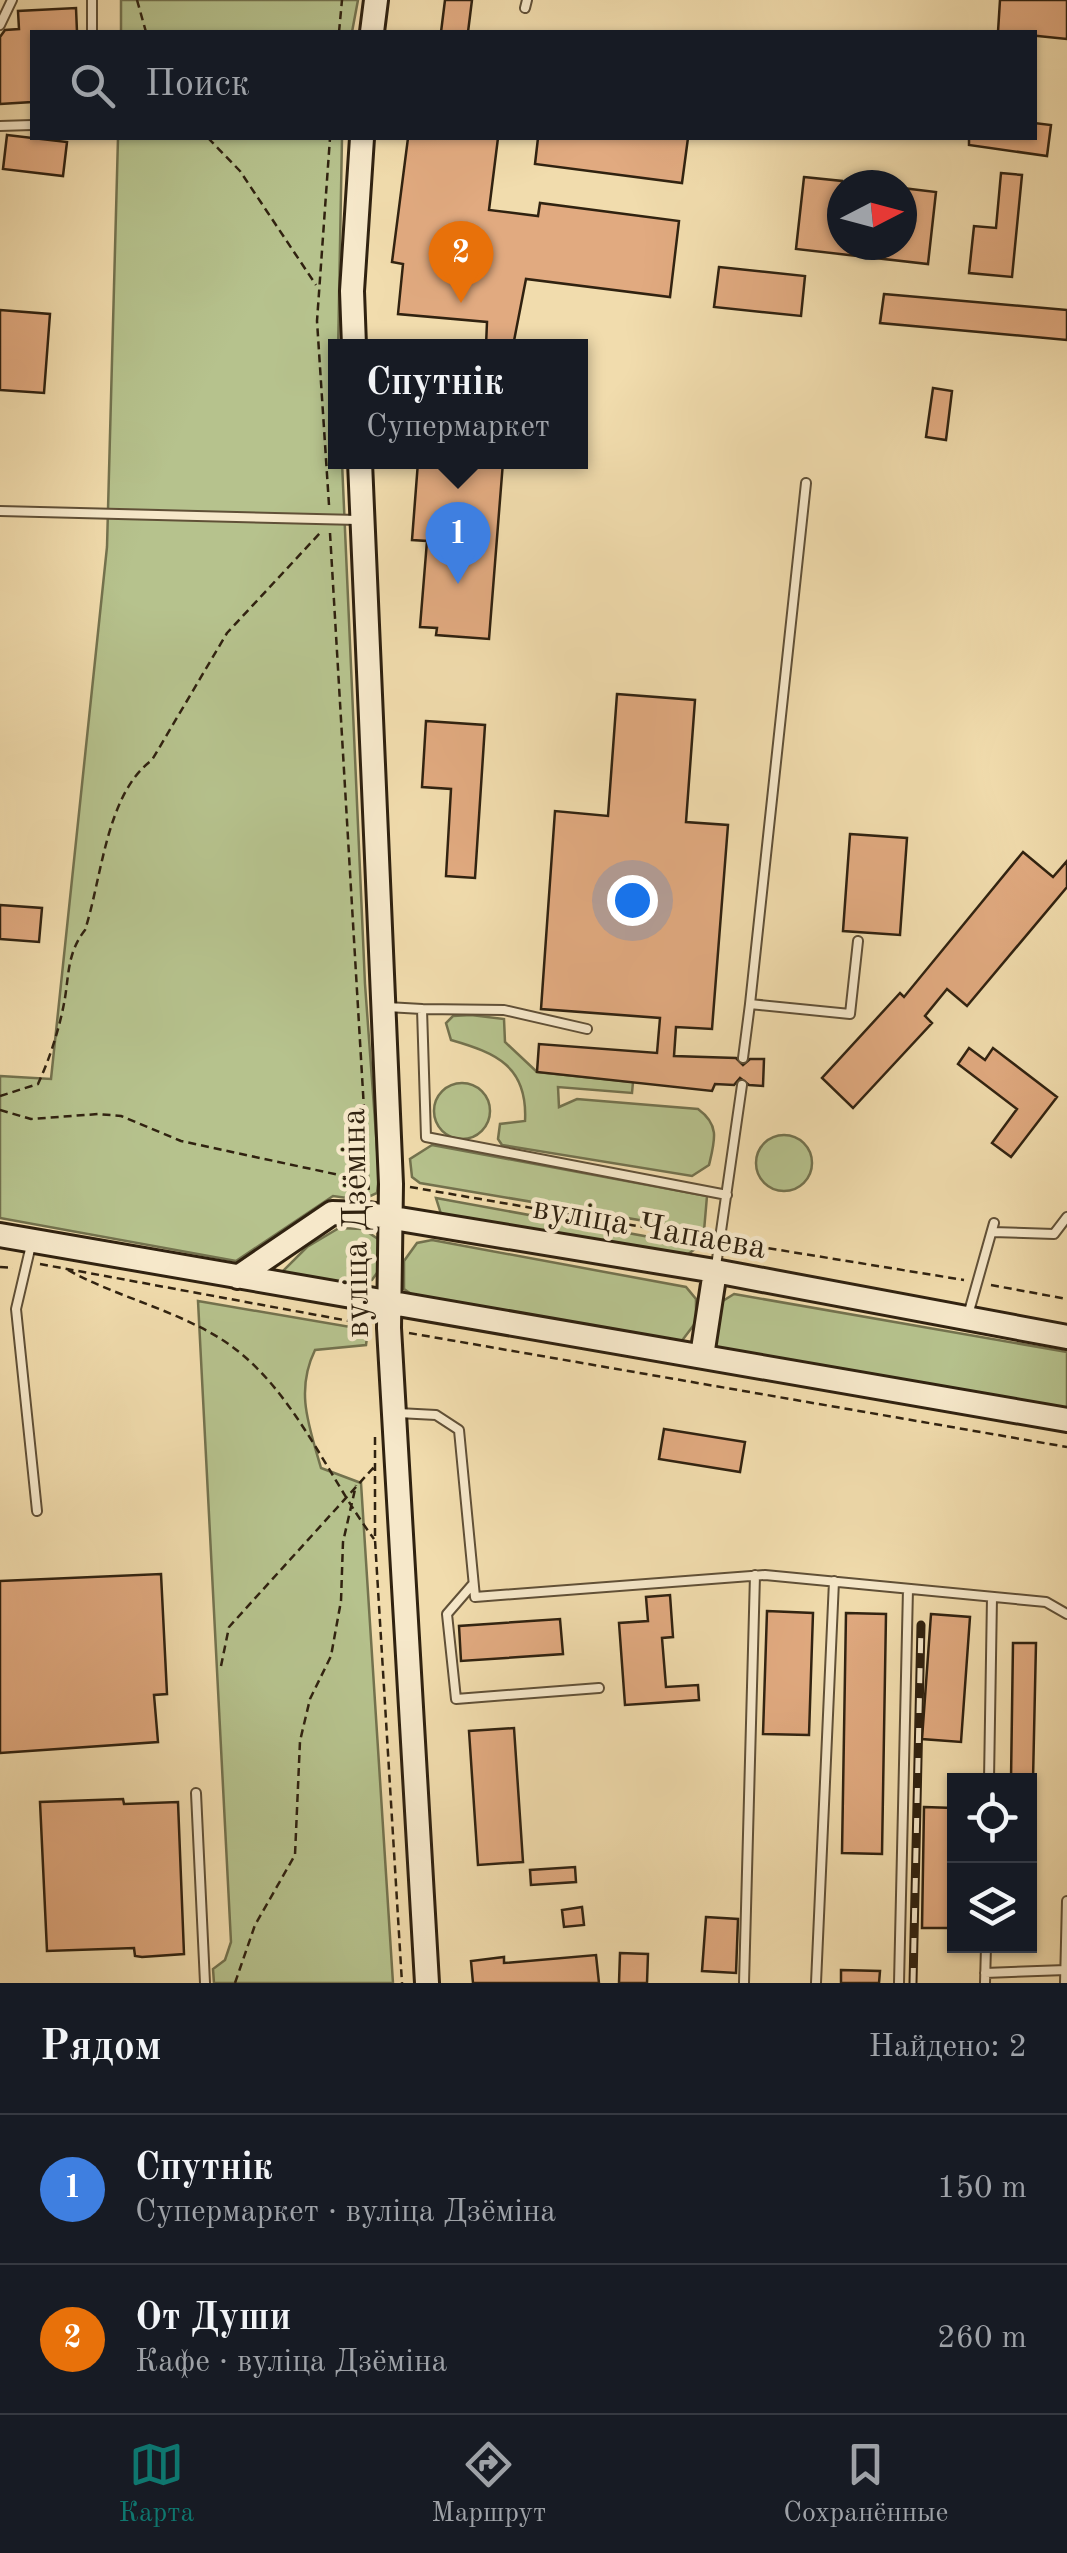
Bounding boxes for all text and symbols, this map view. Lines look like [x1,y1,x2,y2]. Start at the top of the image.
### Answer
search box [30,30,1037,140]
icon: search [65,58,120,113]
text: Поиск [145,66,250,104]
north arrow [827,170,917,260]
pin: 2 [428,220,494,303]
popup [328,339,588,469]
text: Спутнік [366,365,504,403]
text: Супермаркет [366,412,550,444]
pin: 1 [426,502,490,584]
your location [607,875,658,926]
street label: вуліца Дзёміна [337,1108,376,1338]
street label: вуліца Чапаева [530,1191,769,1266]
map controls [947,1773,1037,1953]
button: locate [947,1773,1037,1863]
button: layers [947,1863,1037,1953]
text: Рядом [40,2027,162,2069]
text: Найдено: 2 [868,2032,1027,2064]
text: Спутнік [135,2150,273,2188]
text: 1 [63,2173,82,2205]
text: 150 m [937,2173,1027,2205]
text: Супермаркет · вуліца Дзёміна [135,2197,556,2229]
text: От Души [135,2300,291,2338]
text: 2 [63,2323,82,2355]
text: 260 m [937,2323,1027,2355]
text: Кафе · вуліца Дзёміна [135,2347,447,2379]
tab: Карта [119,2437,194,2532]
tab: Маршрут [431,2437,546,2532]
tab: Сохранённые [783,2437,948,2532]

